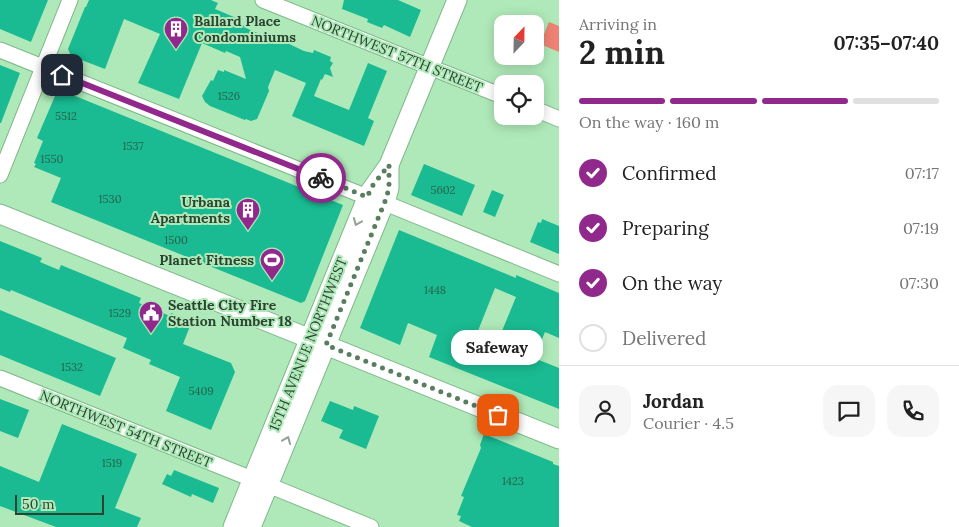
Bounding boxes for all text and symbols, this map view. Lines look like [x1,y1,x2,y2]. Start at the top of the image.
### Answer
street label: NORTHWEST 57TH STREET [309,11,485,97]
place label: Ballard Place Condominiums [194,12,296,46]
text: Arriving in [579,14,657,34]
north arrow [494,15,544,65]
map controls [494,15,544,125]
building icon: Ballard Place Condominiums [163,16,189,50]
text: 07:35–07:40 [833,31,939,55]
text: 2 min [579,32,665,73]
pin [41,54,83,96]
icon: home [48,61,76,89]
button: locate [494,75,544,125]
house number: 1526 [218,89,240,103]
house number: 5512 [55,109,77,123]
text: On the way · 160 m [579,112,719,132]
house number: 1537 [123,139,143,153]
house number: 1550 [41,152,64,166]
courier [296,153,346,203]
icon: check [579,159,607,187]
text: Confirmed [622,161,717,185]
text: 07:17 [905,163,939,183]
icon: bike [307,164,335,192]
house number: 5602 [430,183,456,197]
house number: 1530 [99,192,122,206]
place label: Urbana Apartments [151,193,231,227]
building icon: Urbana Apartments [235,197,261,231]
icon: check [579,214,607,242]
text: Preparing [622,216,709,240]
one-way arrow [353,217,363,226]
text: 07:19 [903,218,939,238]
house number: 1500 [164,233,188,247]
sports icon: Planet Fitness [259,247,285,281]
place label: Planet Fitness [159,251,254,269]
street label: 15TH AVENUE NORTHWEST [265,254,351,433]
icon: check [579,269,607,297]
text: On the way [622,271,722,295]
text: 07:30 [899,273,939,293]
house number: 1448 [424,283,446,297]
place label: Seattle City Fire Station Number 18 [168,296,292,330]
public building icon: Seattle City Fire Station Number 18 [138,300,164,334]
house number: 1529 [109,306,131,320]
text: Delivered [622,326,706,350]
callout: Safeway [452,330,544,365]
text: Safeway [466,337,528,357]
house number: 1532 [61,360,83,374]
house number: 5409 [188,384,214,398]
button: person [579,385,631,437]
button: chat [823,385,875,437]
button: phone [887,385,939,437]
street label: NORTHWEST 54TH STREET [37,386,215,472]
text: Jordan [643,389,704,413]
pin [477,394,519,436]
icon: bag [484,401,512,429]
text: Courier · 4.5 [643,413,734,433]
one-way arrow [281,436,291,445]
house number: 1519 [102,456,122,470]
house number: 1423 [502,474,524,488]
scale bar [15,492,104,515]
text: 50 m [22,495,55,513]

